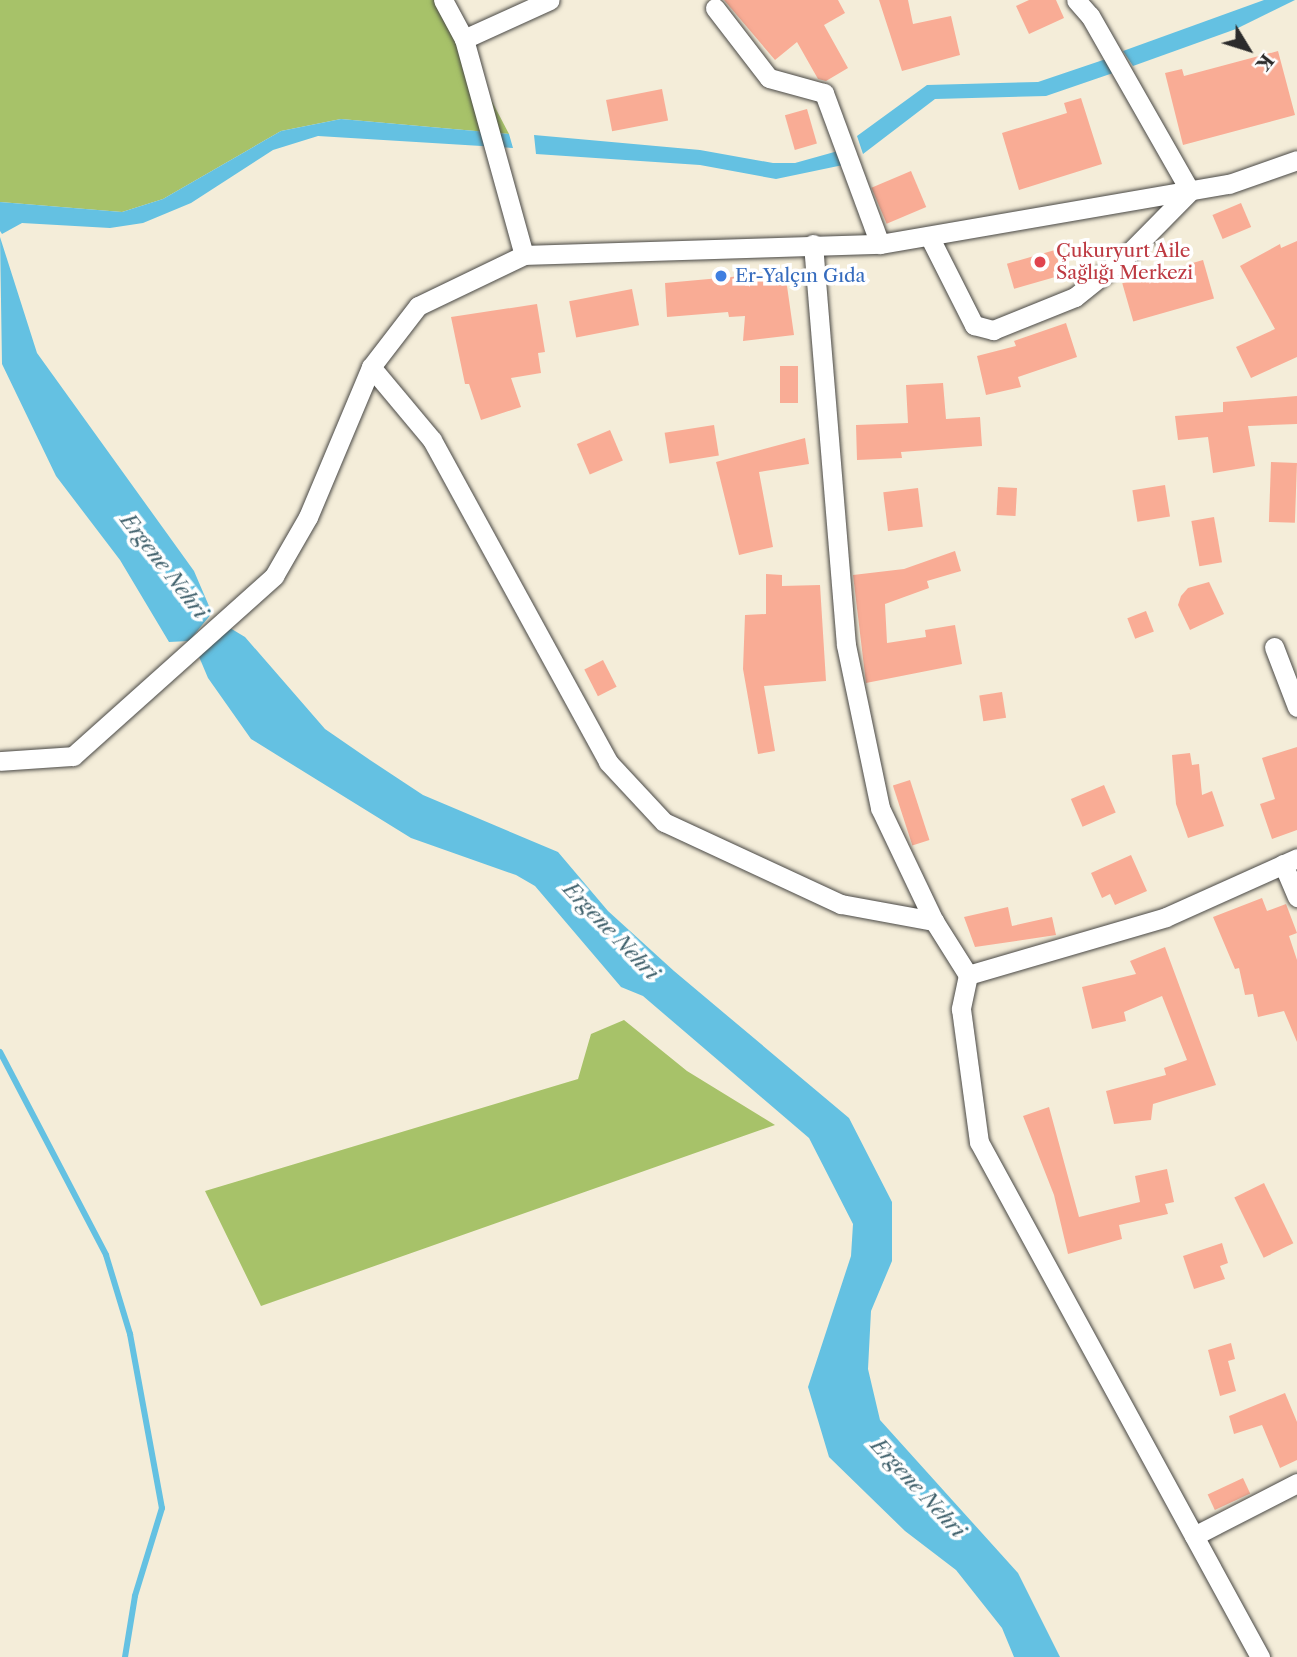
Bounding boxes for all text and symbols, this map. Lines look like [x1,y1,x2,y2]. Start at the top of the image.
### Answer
north arrow [1213,14,1283,84]
text: K [1251,49,1279,75]
place label: Çukuryurt Aile Sağlığı Merkezi [1056,240,1193,284]
marker: Çukuryurt Aile Sağlığı Merkezi [1030,252,1050,272]
place label: Er-Yalçın Gıda [735,265,866,287]
marker: Er-Yalçın Gıda [713,268,729,284]
water label: Ergene Nehri [115,508,213,624]
water label: Ergene Nehri [558,877,664,985]
water label: Ergene Nehri [866,1433,970,1543]

